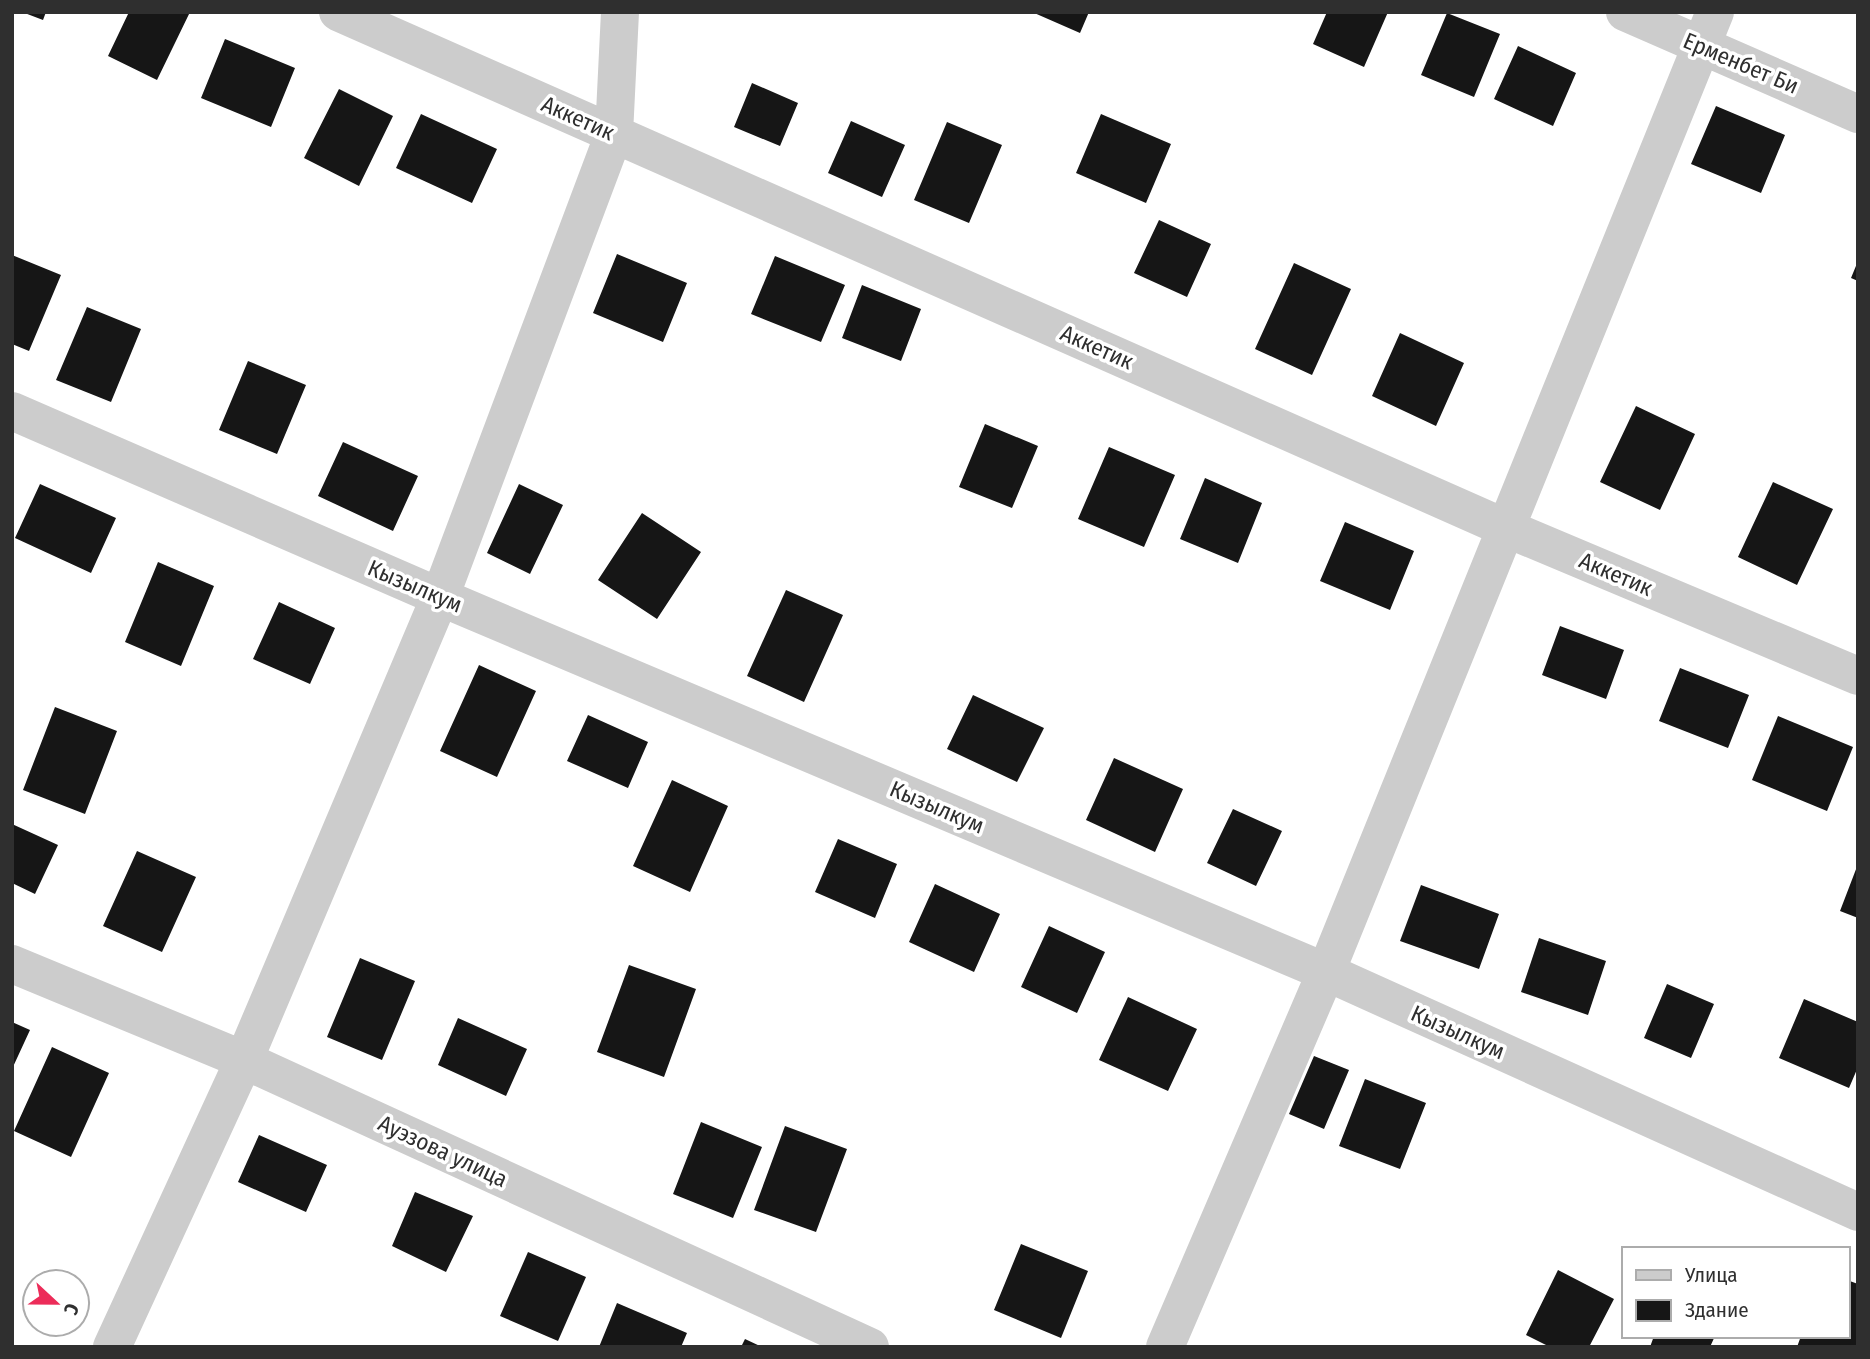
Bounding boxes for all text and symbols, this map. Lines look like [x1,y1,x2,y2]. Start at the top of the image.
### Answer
street label: Ерменбет Би [1679,26,1803,100]
street label: Аккетик [537,90,619,146]
street label: Аккетик [1056,319,1138,375]
street label: Аккетик [1575,546,1657,602]
street label: Кызылкум [364,554,466,618]
street label: Кызылкум [886,775,988,839]
street label: Кызылкум [1407,999,1509,1065]
street label: Ауэзова улица [374,1109,512,1193]
legend [1622,1247,1849,1338]
text: Улица [1684,1262,1738,1288]
north arrow [21,1268,91,1338]
text: Здание [1685,1297,1749,1323]
text: С [59,1300,84,1318]

